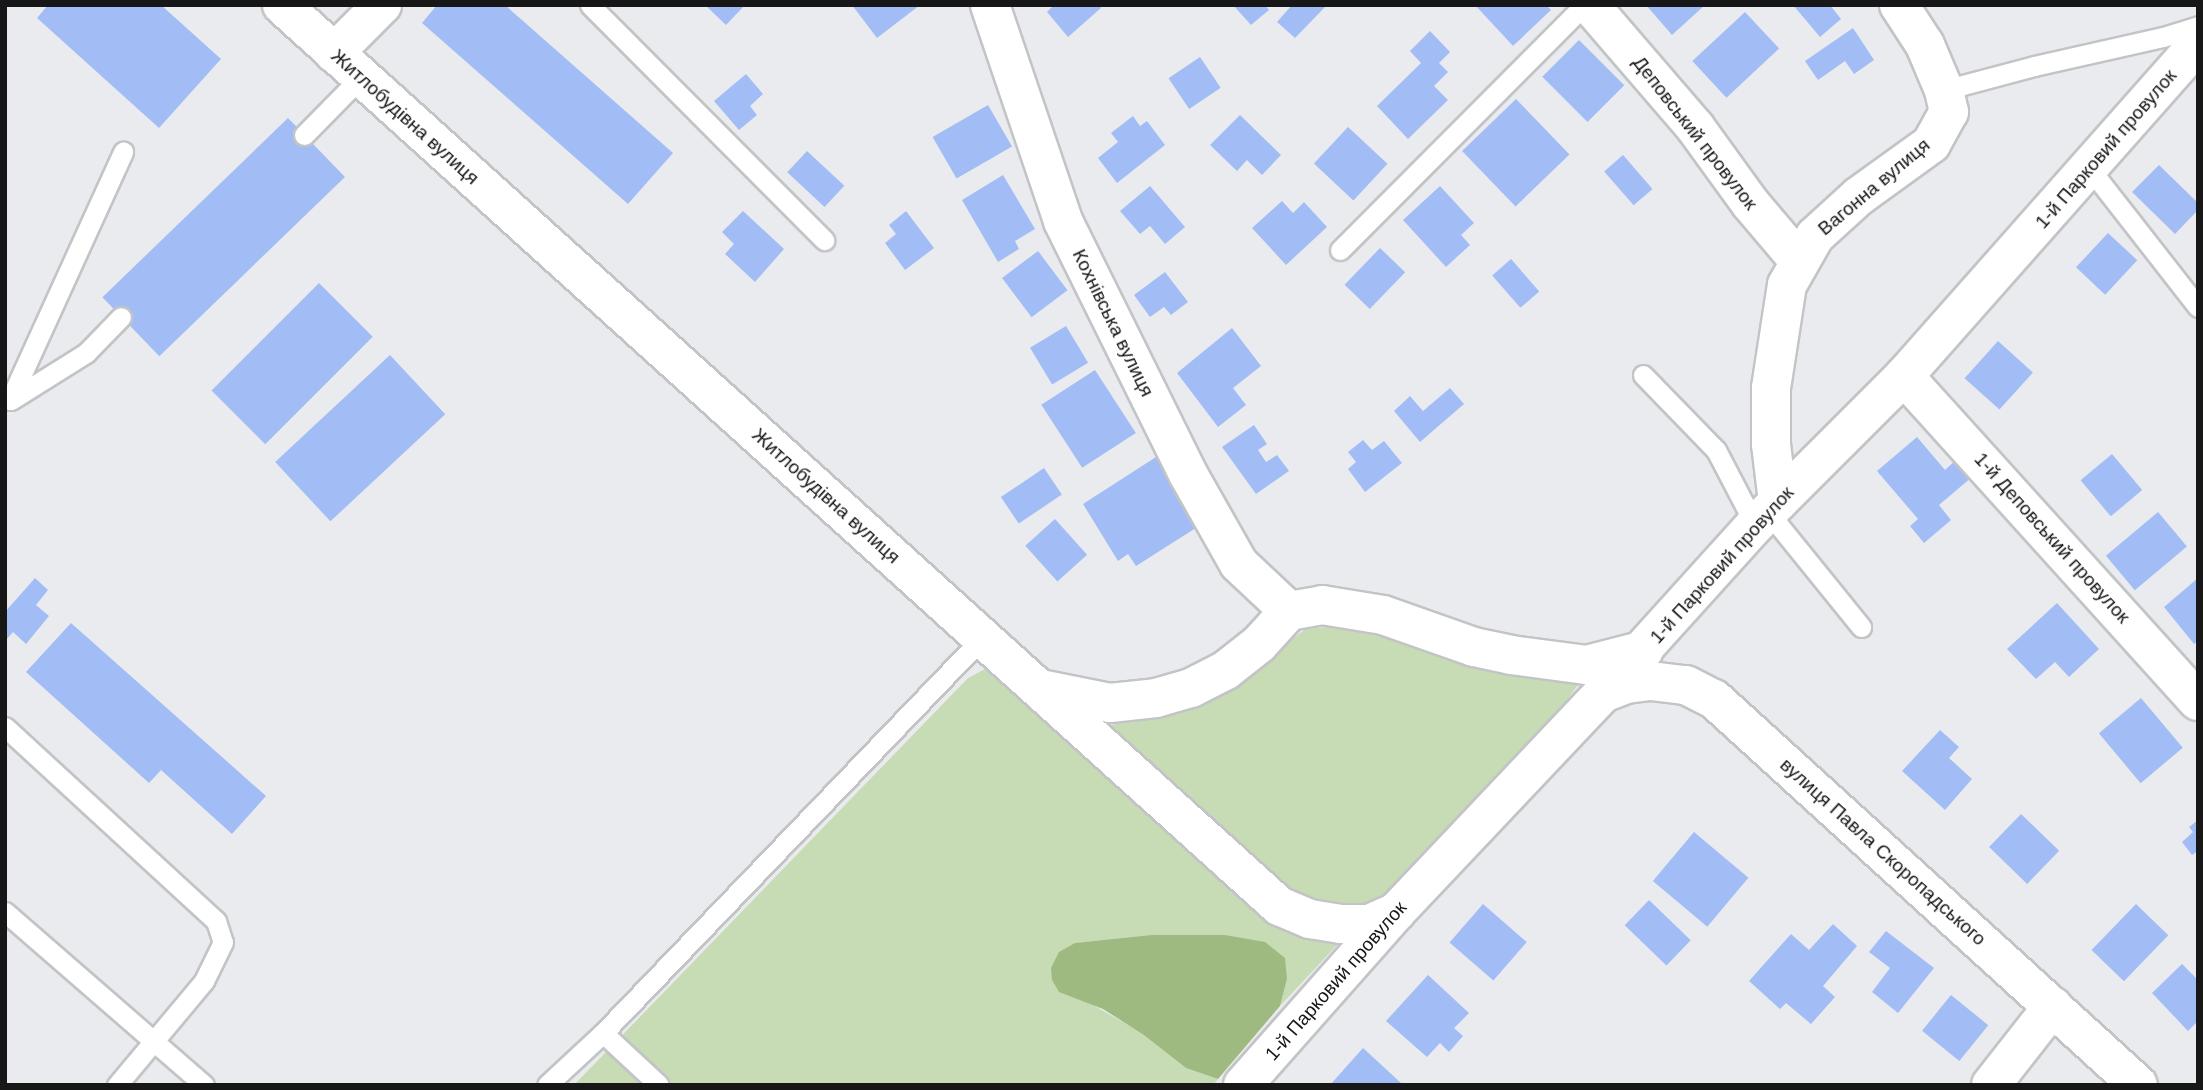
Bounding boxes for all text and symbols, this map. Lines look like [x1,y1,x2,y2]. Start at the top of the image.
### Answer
street label: Житлобудівна вулиця [326,45,484,189]
street label: Деповський провулок [1628,52,1762,214]
street label: 1-й Парковий провулок [2031,65,2181,233]
street label: Вагонна вулиця [1814,134,1934,240]
street label: Кохнівська вулиця [1067,246,1159,400]
street label: Житлобудівна вулиця [747,424,905,568]
street label: 1-й Деповський провулок [1969,448,2135,628]
street label: 1-й Парковий провулок [1645,482,1799,648]
street label: вулиця Павла Скоропадського [1775,753,1991,951]
street label: 1-й Парковий провулок [1261,897,1411,1065]

